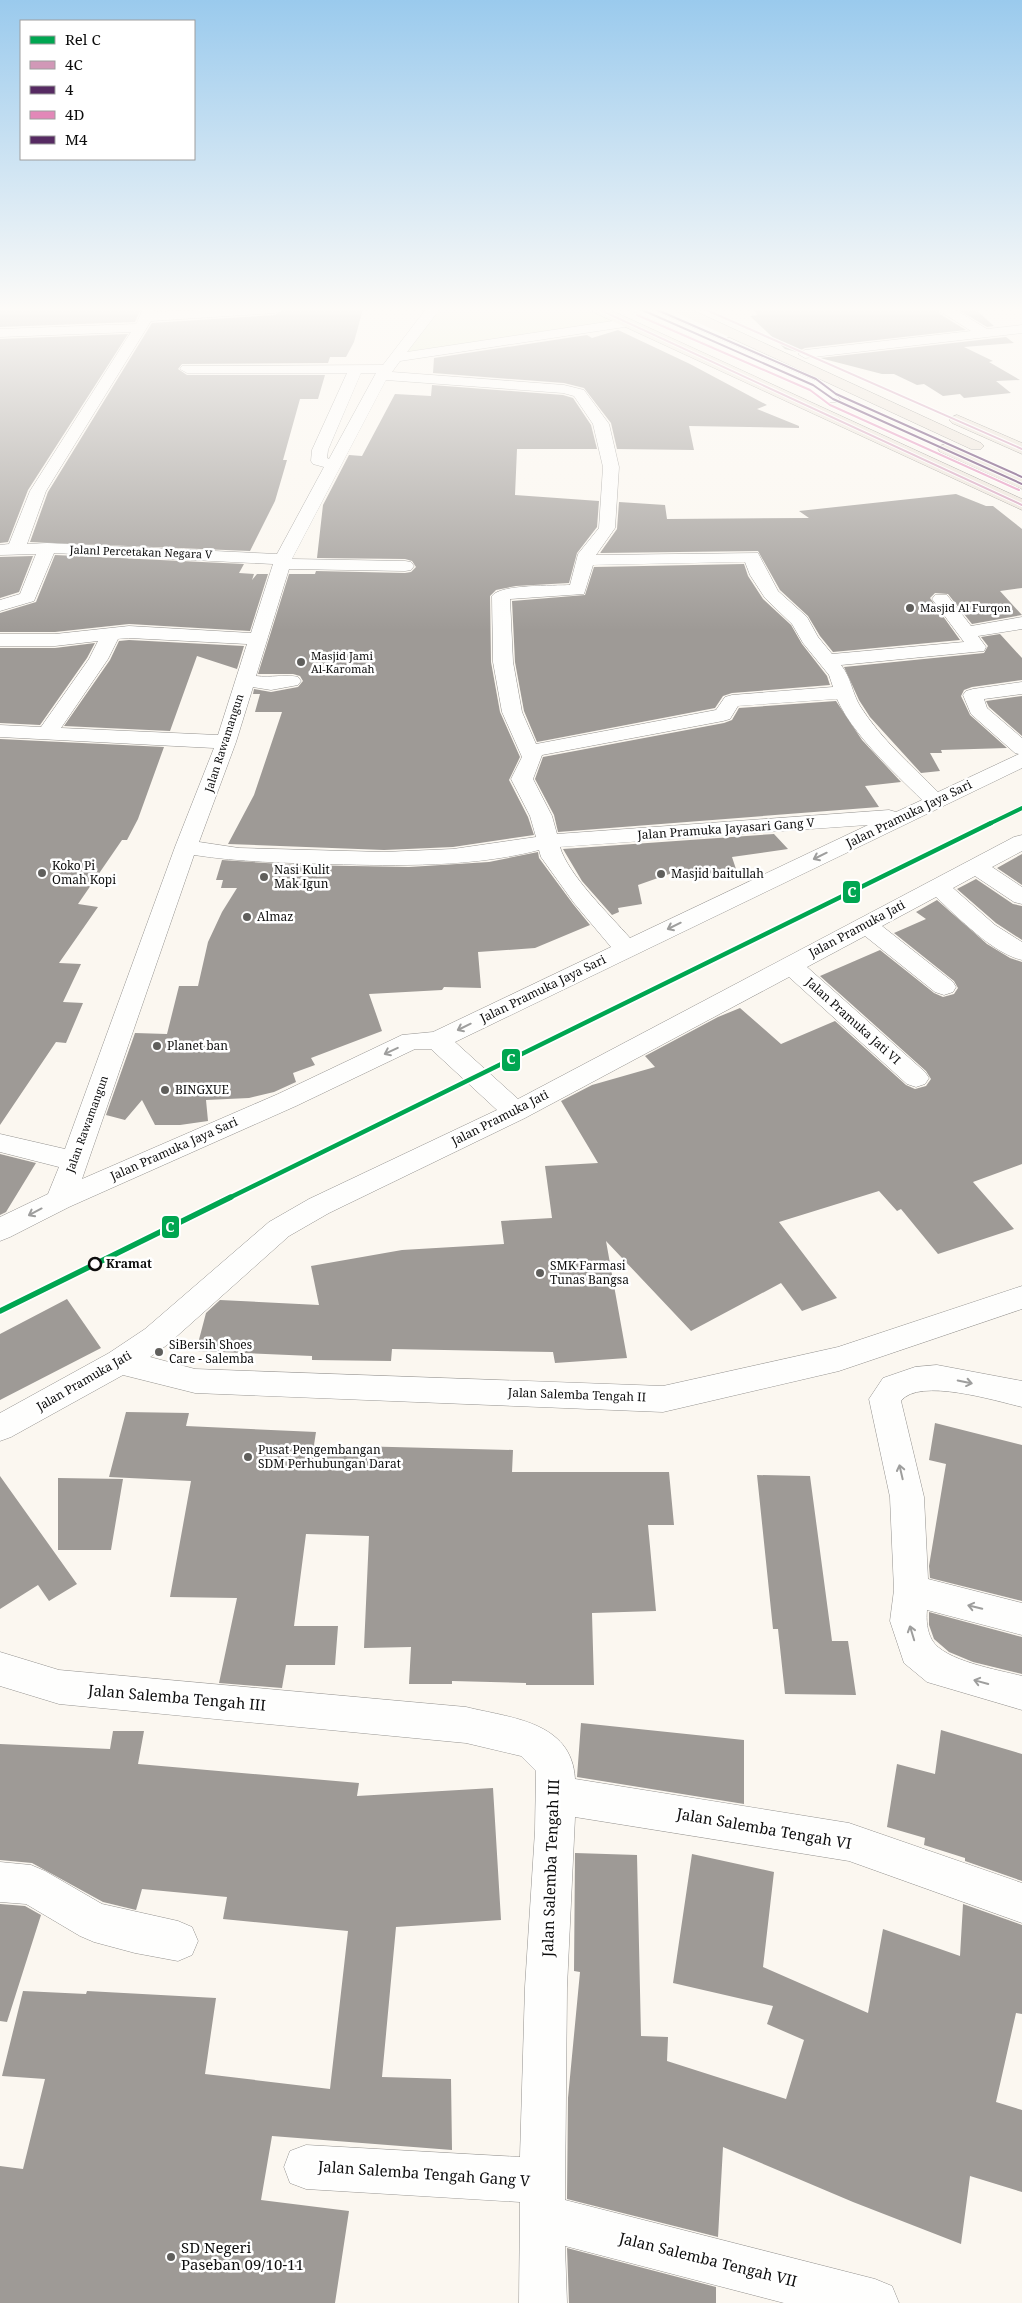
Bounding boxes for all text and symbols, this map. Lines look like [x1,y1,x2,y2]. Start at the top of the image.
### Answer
legend [20,20,195,160]
text: Rel C [65,29,101,49]
text: 4C [65,54,83,74]
text: 4 [65,79,74,99]
text: 4D [65,104,84,124]
text: M4 [65,129,88,149]
street label: Jalanl Percetakan Negara V [69,541,213,562]
place label: Masjid Al Furqon [920,600,1011,615]
marker: Masjid Al Furqon [904,602,916,614]
place label: Masjid Jami Al-Karomah [311,648,375,676]
marker: Masjid Jami Al-Karomah [295,656,307,668]
street label: Jalan Rawamangun [200,692,246,795]
street label: Jalan Pramuka Jaya Sari [842,776,975,852]
street label: Jalan Pramuka Jayasari Gang V [636,814,816,843]
one-way arrow [813,852,828,862]
place label: Koko Pi Omah Kopi [52,857,116,888]
place label: Nasi Kulit Mak Igun [274,861,330,892]
place label: Masjid baitullah [671,865,764,882]
marker: Koko Pi Omah Kopi [36,867,48,879]
marker: Masjid baitullah [655,868,667,880]
marker: Nasi Kulit Mak Igun [258,871,270,883]
line badge: C [842,880,861,904]
text: C [847,882,857,901]
street label: Jalan Pramuka Jati [805,896,908,962]
place label: Almaz [257,908,293,925]
marker: Almaz [241,911,253,923]
one-way arrow [666,922,681,932]
street label: Jalan Pramuka Jaya Sari [476,951,609,1027]
street label: Jalan Pramuka Jati VI [801,973,904,1068]
one-way arrow [457,1022,472,1032]
place label: Planet ban [167,1037,228,1054]
marker: Planet ban [151,1040,163,1052]
one-way arrow [383,1046,398,1056]
line badge: C [501,1048,521,1072]
text: C [506,1049,516,1068]
street label: Jalan Rawamangun [62,1073,111,1175]
place label: BINGXUE [175,1081,229,1098]
marker: BINGXUE [159,1084,171,1096]
street label: Jalan Pramuka Jati [447,1086,551,1150]
street label: Jalan Pramuka Jaya Sari [106,1113,240,1185]
one-way arrow [28,1208,43,1217]
line badge: C [161,1215,180,1239]
text: C [165,1217,175,1236]
place label: Kramat [106,1255,152,1272]
marker: Kramat [88,1257,102,1271]
place label: SMK Farmasi Tunas Bangsa [550,1257,629,1288]
marker: SMK Farmasi Tunas Bangsa [534,1267,546,1279]
place label: SiBersih Shoes Care - Salemba [169,1336,254,1367]
street label: Jalan Pramuka Jati [32,1346,134,1415]
marker: SiBersih Shoes Care - Salemba [153,1346,165,1358]
one-way arrow [956,1378,972,1387]
street label: Jalan Salemba Tengah II [507,1384,646,1405]
place label: Pusat Pengembangan SDM Perhubungan Darat [258,1441,401,1472]
marker: Pusat Pengembangan SDM Perhubungan Darat [242,1451,254,1463]
one-way arrow [896,1464,905,1480]
one-way arrow [967,1602,983,1611]
one-way arrow [906,1625,916,1641]
one-way arrow [974,1676,990,1686]
street label: Jalan Salemba Tengah III [87,1679,267,1715]
street label: Jalan Salemba Tengah III [537,1779,563,1958]
street label: Jalan Salemba Tengah VI [674,1803,853,1853]
street label: Jalan Salemba Tengah Gang V [316,2156,532,2190]
street label: Jalan Salemba Tengah VII [616,2227,799,2291]
place label: SD Negeri Paseban 09/10-11 [181,2237,304,2274]
marker: SD Negeri Paseban 09/10-11 [165,2251,177,2263]

